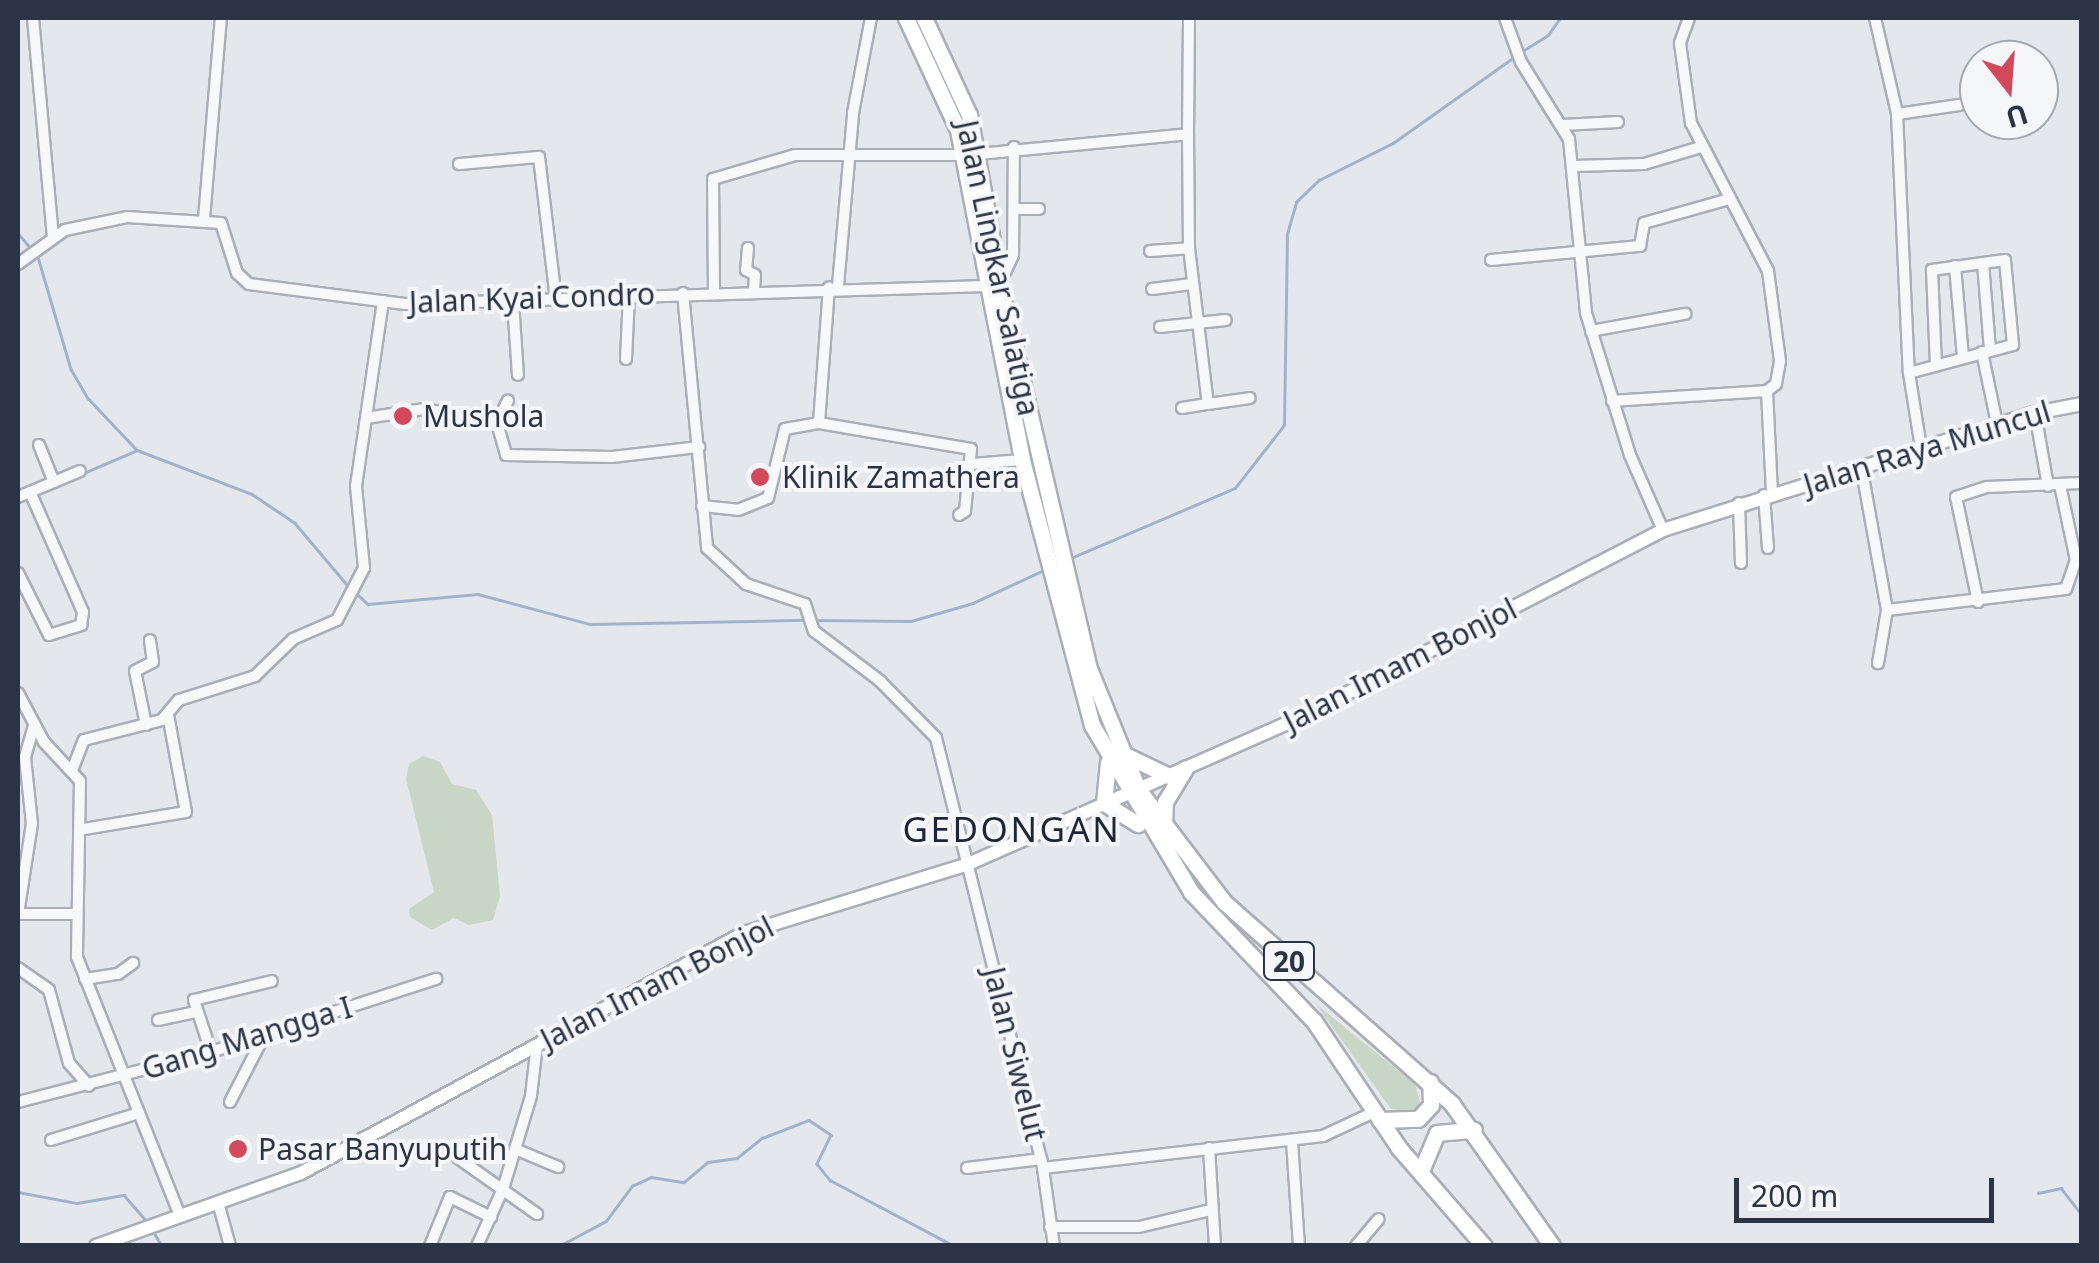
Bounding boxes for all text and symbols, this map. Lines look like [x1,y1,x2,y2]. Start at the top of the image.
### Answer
north arrow [1959,40,2059,140]
text: U [2002,96,2033,138]
street label: Jalan Lingkar Salatiga [949,117,1047,419]
street label: Jalan Kyai Condro [408,276,656,320]
street label: Jalan Raya Muncul [1799,393,2055,503]
place label: Mushola [423,398,544,434]
marker: Mushola [392,405,414,427]
place label: Klinik Zamathera [782,459,1020,495]
marker: Klinik Zamathera [747,464,773,490]
street label: Jalan Imam Bonjol [1277,591,1523,739]
district label: GEDONGAN [903,808,1121,850]
street label: Jalan Imam Bonjol [534,909,780,1057]
road number: 20 [1262,938,1316,984]
street label: Jalan Siwelut [976,963,1054,1145]
street label: Gang Mangga I [138,989,356,1087]
place label: Pasar Banyuputih [258,1131,507,1167]
marker: Pasar Banyuputih [227,1138,249,1160]
scale bar [1739,1158,1999,1220]
text: 200 m [1751,1175,1838,1216]

